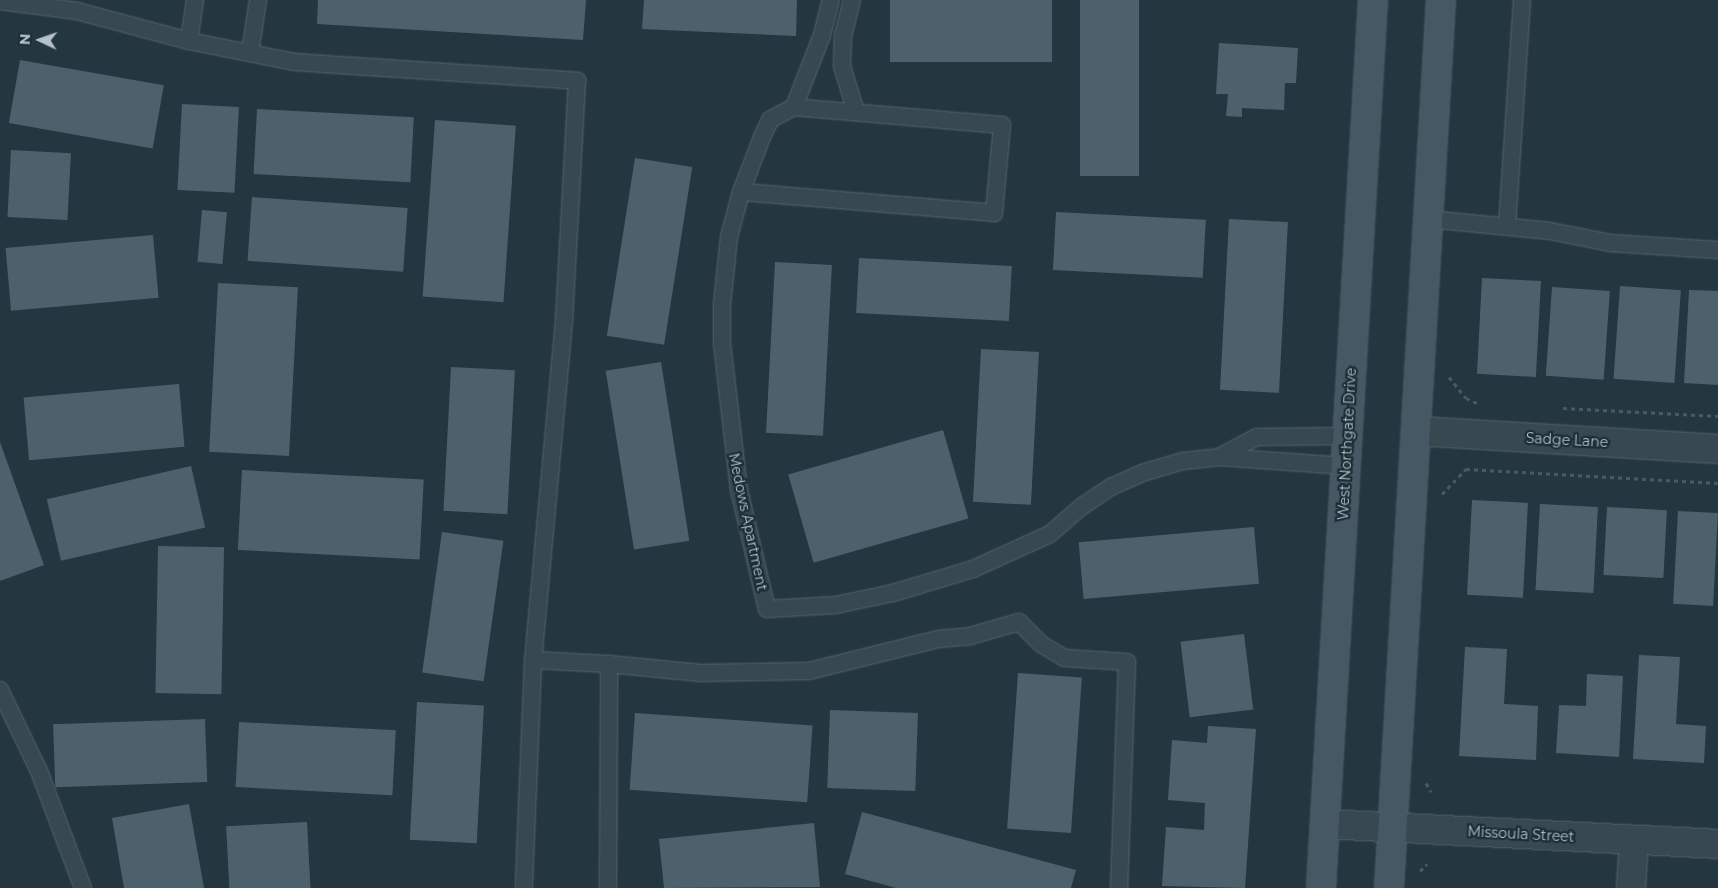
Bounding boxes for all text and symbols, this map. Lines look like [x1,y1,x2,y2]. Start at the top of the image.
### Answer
north arrow [15,15,65,65]
text: N [16,33,34,45]
street label: West Northgate Drive [1335,367,1359,521]
street label: Sadge Lane [1525,429,1609,451]
street label: Medows Apartment [725,452,771,592]
street label: Missoula Street [1467,823,1575,845]

